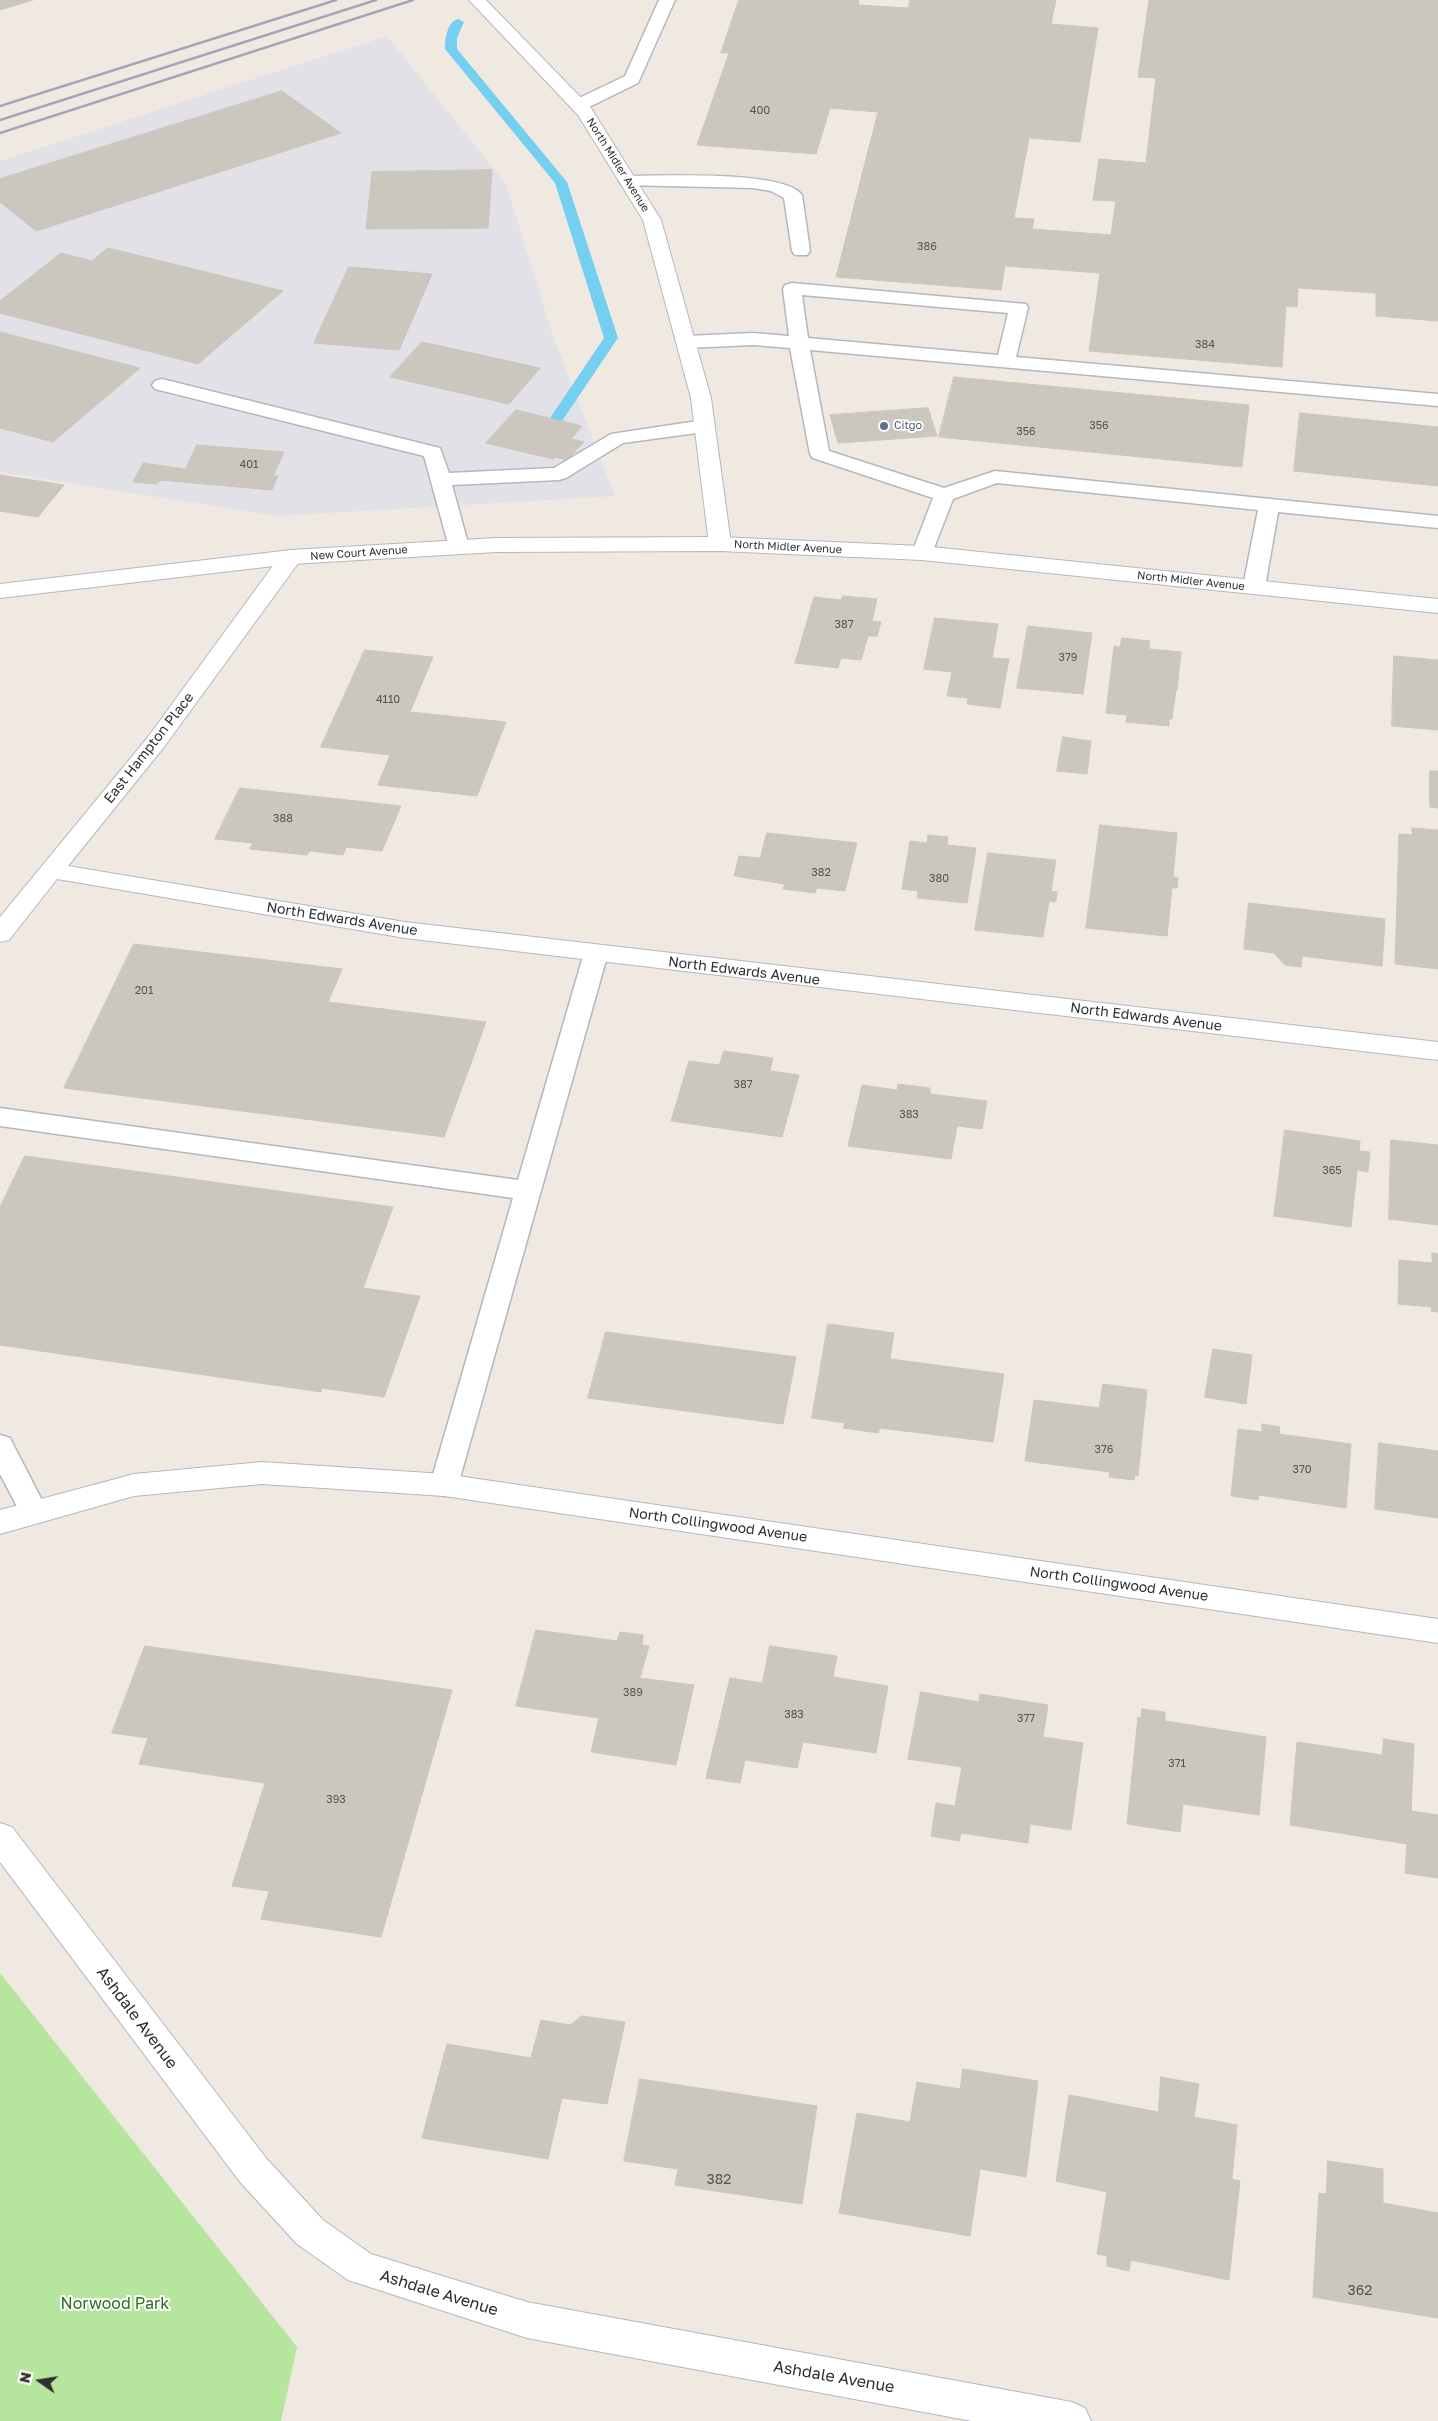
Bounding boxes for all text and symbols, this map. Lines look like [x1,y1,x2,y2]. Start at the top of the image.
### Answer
house number: 400 [750,104,770,118]
street label: North Midler Avenue [584,116,652,214]
house number: 386 [917,240,937,254]
house number: 384 [1195,338,1215,352]
place label: Citgo [894,419,922,433]
house number: 356 [1089,419,1109,433]
marker: Citgo [878,420,890,432]
house number: 356 [1016,425,1036,439]
house number: 401 [240,458,258,472]
street label: North Midler Avenue [734,538,842,556]
street label: New Court Avenue [310,543,408,563]
street label: North Midler Avenue [1136,569,1246,593]
house number: 387 [835,618,853,632]
house number: 379 [1059,651,1077,665]
street label: East Hampton Place [101,689,197,807]
house number: 4110 [376,693,400,707]
house number: 388 [273,812,293,826]
house number: 382 [811,866,831,880]
house number: 380 [929,872,949,886]
street label: North Edwards Avenue [265,899,419,939]
street label: North Edwards Avenue [667,953,821,989]
house number: 201 [135,984,153,998]
street label: North Edwards Avenue [1069,999,1223,1035]
house number: 387 [734,1078,752,1092]
house number: 383 [899,1108,919,1122]
house number: 365 [1322,1164,1342,1178]
house number: 376 [1095,1443,1113,1457]
house number: 370 [1292,1463,1312,1477]
street label: North Collingwood Avenue [628,1504,808,1546]
street label: North Collingwood Avenue [1029,1563,1209,1605]
house number: 389 [623,1686,643,1700]
house number: 383 [784,1708,804,1722]
house number: 377 [1017,1712,1035,1726]
house number: 371 [1168,1757,1186,1771]
house number: 393 [326,1793,346,1807]
street label: Ashdale Avenue [92,1963,182,2073]
house number: 382 [707,2172,731,2188]
street label: Ashdale Avenue [378,2266,500,2320]
house number: 362 [1348,2283,1372,2299]
park label: Norwood Park [61,2294,169,2314]
north arrow [15,2356,65,2406]
street label: Ashdale Avenue [772,2357,896,2397]
text: N [15,2370,34,2385]

